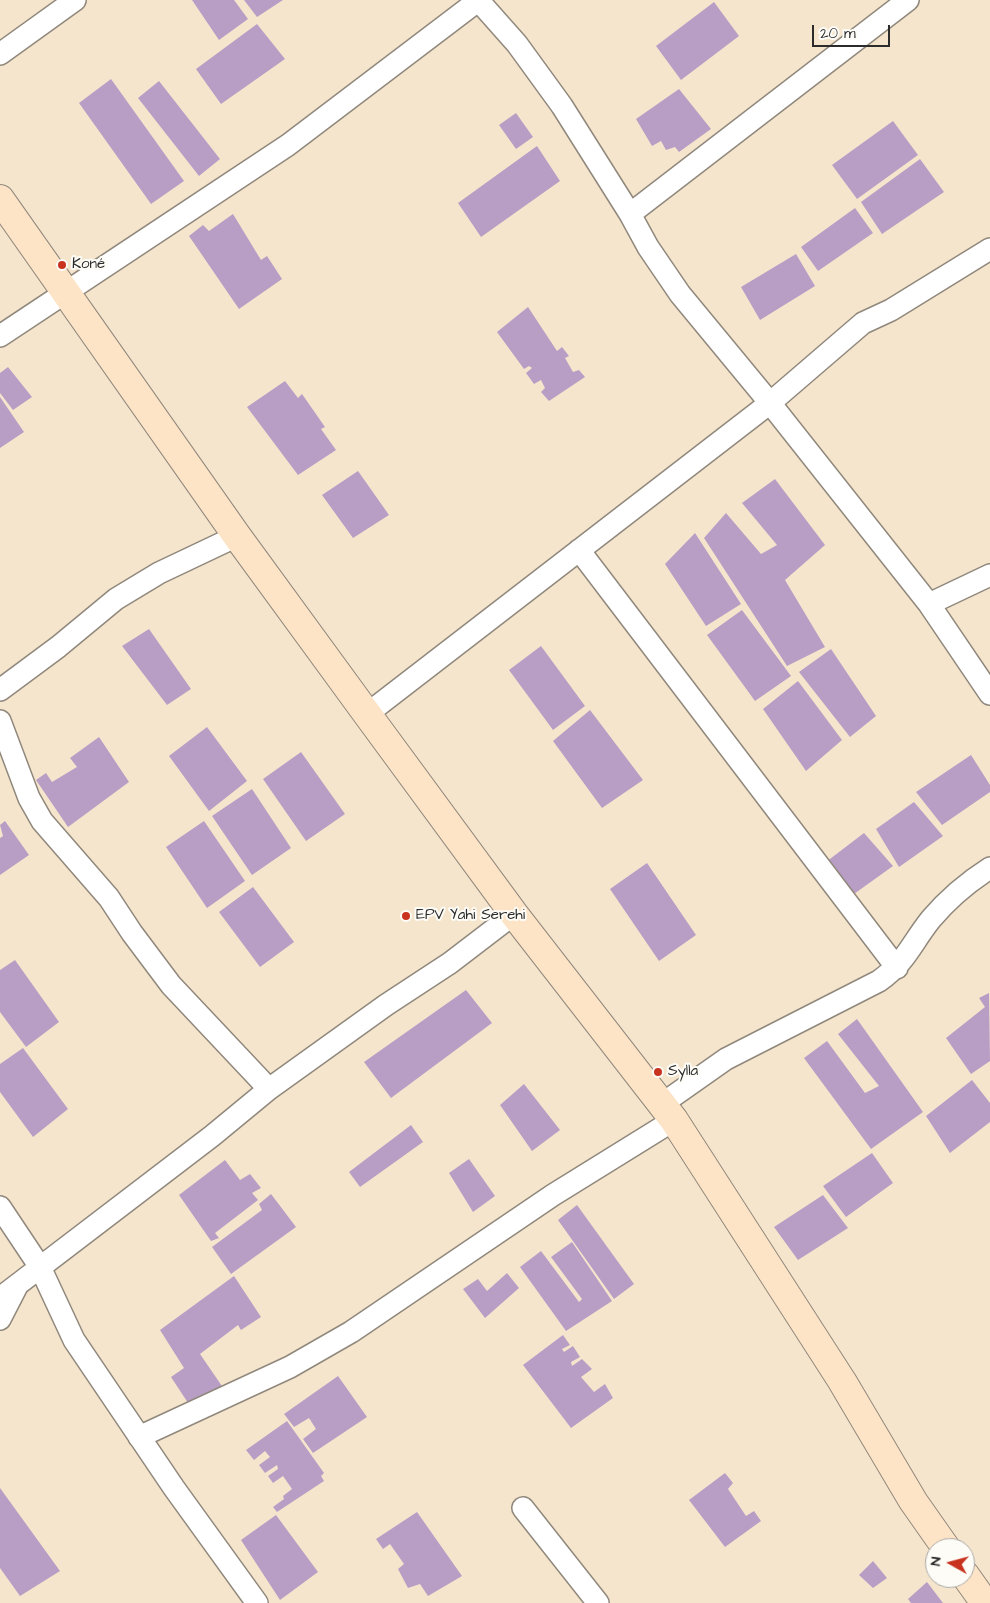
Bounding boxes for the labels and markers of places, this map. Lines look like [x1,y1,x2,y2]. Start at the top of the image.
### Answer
place label: Koné [72,256,105,274]
marker: Koné [56,259,68,271]
place label: EPV Yahi Serehi [416,907,525,925]
marker: EPV Yahi Serehi [400,910,412,922]
place label: Sylla [668,1063,698,1081]
marker: Sylla [652,1066,664,1078]

